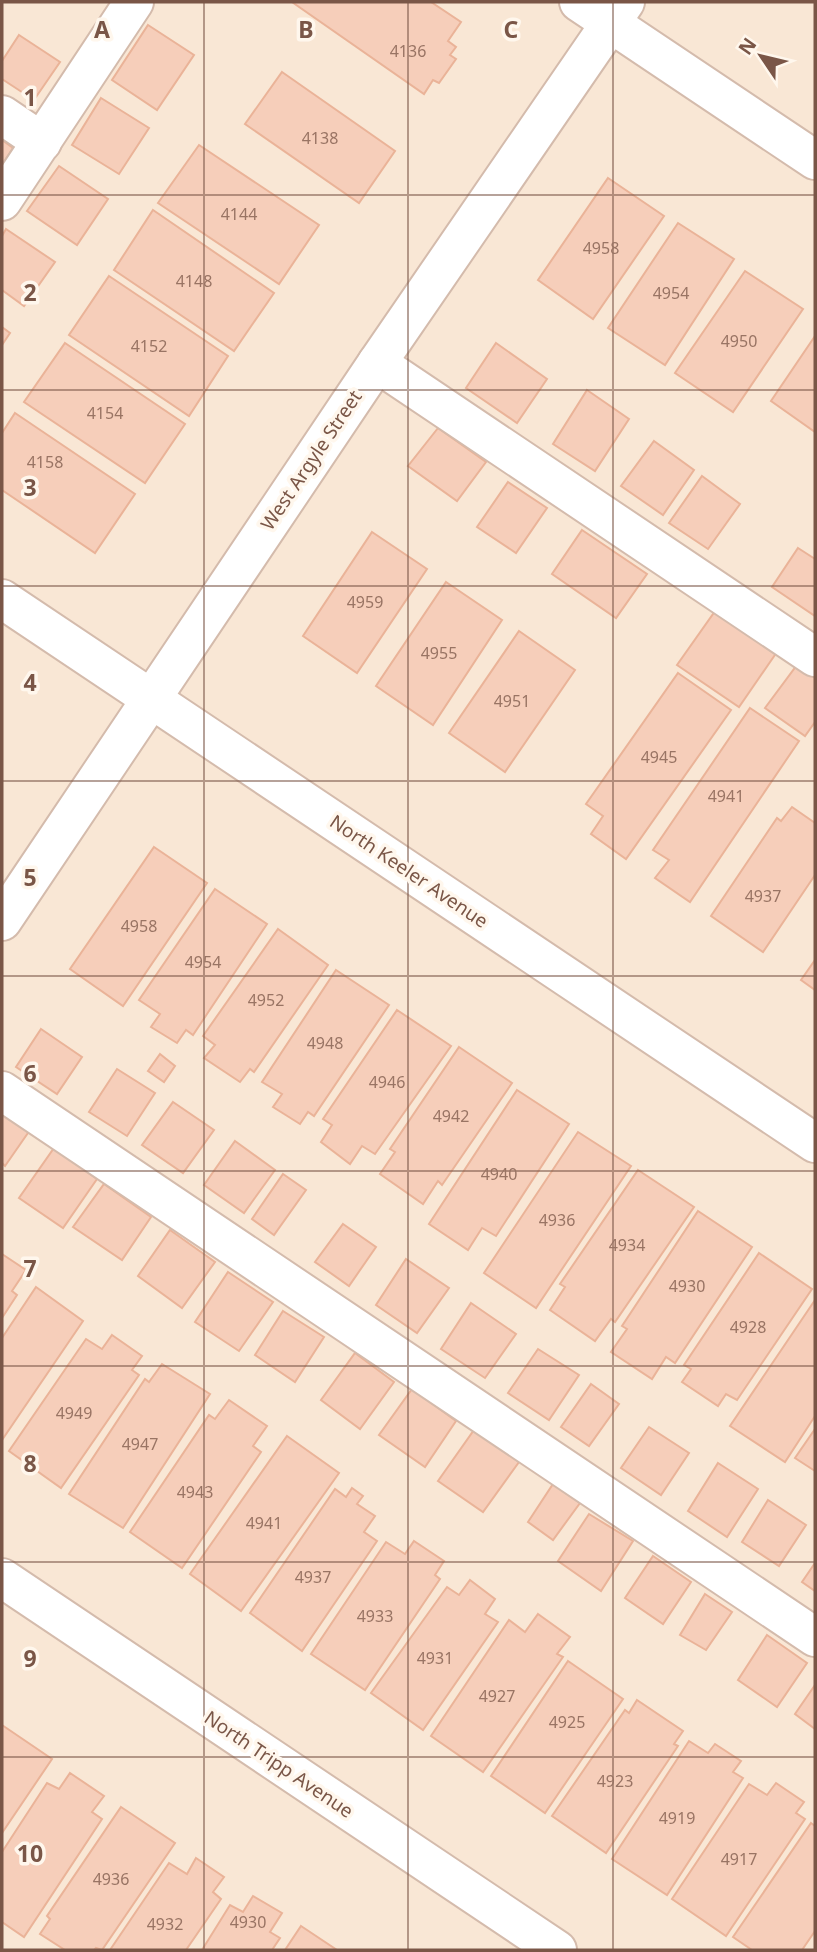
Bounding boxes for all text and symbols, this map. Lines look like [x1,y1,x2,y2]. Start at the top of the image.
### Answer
text: A [94,13,110,45]
text: B [298,13,314,45]
text: C [504,13,519,45]
north arrow [726,21,796,91]
text: N [732,32,762,60]
house number: 4136 [390,40,426,62]
text: 1 [23,81,37,113]
house number: 4138 [302,127,338,149]
house number: 4144 [221,203,257,225]
house number: 4958 [583,237,619,259]
house number: 4148 [176,270,212,292]
text: 2 [23,276,37,308]
house number: 4954 [653,282,689,304]
house number: 4950 [721,330,757,352]
house number: 4152 [131,335,167,357]
street label: West Argyle Street [254,385,368,535]
house number: 4154 [87,402,123,424]
house number: 4158 [27,451,63,473]
text: 3 [23,471,37,503]
house number: 4959 [347,591,383,613]
house number: 4955 [421,642,457,664]
text: 4 [23,666,37,698]
house number: 4951 [494,690,530,712]
house number: 4945 [641,746,677,768]
house number: 4941 [708,785,744,807]
street label: North Keeler Avenue [325,808,493,934]
text: 5 [23,861,37,893]
house number: 4937 [745,885,781,907]
house number: 4958 [121,915,157,937]
house number: 4954 [185,951,221,973]
house number: 4952 [248,989,284,1011]
house number: 4948 [307,1032,343,1054]
text: 6 [23,1057,37,1089]
house number: 4946 [369,1071,405,1093]
house number: 4942 [433,1105,469,1127]
house number: 4940 [481,1163,517,1185]
house number: 4936 [539,1209,575,1231]
house number: 4934 [609,1234,645,1256]
text: 7 [23,1252,37,1284]
house number: 4930 [669,1275,705,1297]
house number: 4928 [730,1316,766,1338]
house number: 4949 [56,1402,92,1424]
house number: 4947 [122,1433,158,1455]
text: 8 [23,1447,37,1479]
house number: 4943 [177,1481,213,1503]
house number: 4941 [246,1512,282,1534]
house number: 4937 [295,1566,331,1588]
house number: 4933 [357,1605,393,1627]
text: 9 [23,1642,37,1674]
house number: 4931 [417,1647,453,1669]
house number: 4927 [479,1685,515,1707]
street label: North Tripp Avenue [199,1704,359,1824]
house number: 4925 [549,1711,585,1733]
house number: 4923 [597,1770,633,1792]
house number: 4919 [659,1807,695,1829]
text: 10 [17,1837,43,1869]
house number: 4917 [721,1848,757,1870]
house number: 4936 [93,1868,129,1890]
house number: 4930 [230,1911,266,1933]
house number: 4932 [147,1913,183,1935]

